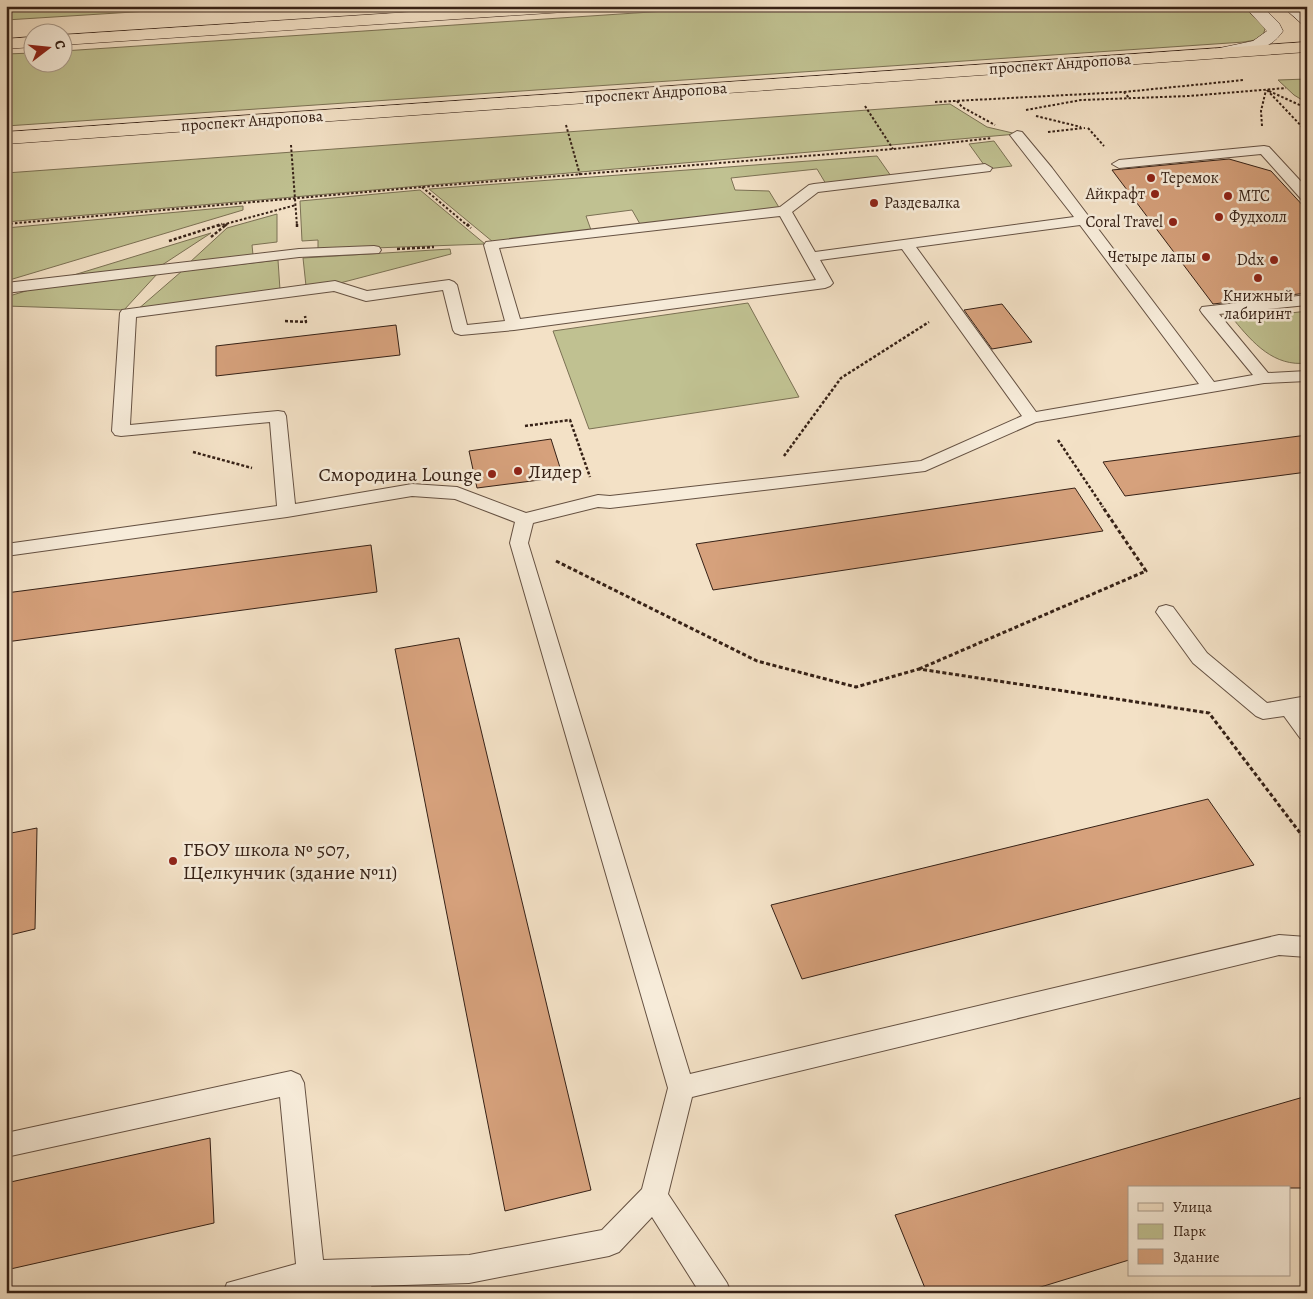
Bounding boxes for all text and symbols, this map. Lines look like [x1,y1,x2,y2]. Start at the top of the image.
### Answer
north arrow [22,22,72,72]
text: С [50,38,70,52]
street label: проспект Андропова [988,48,1132,80]
street label: проспект Андропова [584,77,728,109]
street label: проспект Андропова [180,105,324,137]
place label: Теремок [1161,167,1219,189]
marker: Теремок [1145,172,1157,184]
place label: Айкрафт [1085,183,1145,205]
place label: МТС [1238,185,1270,207]
marker: Айкрафт [1149,188,1161,200]
marker: МТС [1222,190,1234,202]
place label: Раздевалка [884,192,961,214]
marker: Раздевалка [868,197,880,209]
place label: Фудхолл [1229,206,1287,228]
place label: Coral Travel [1086,211,1163,233]
marker: Фудхолл [1213,211,1225,223]
marker: Coral Travel [1167,216,1179,228]
place label: Четыре лапы [1108,246,1196,268]
place label: Ddx [1237,249,1264,271]
marker: Четыре лапы [1200,251,1212,263]
marker: Ddx [1268,254,1280,266]
marker: Книжный лабиринт [1252,272,1264,284]
place label: Книжный лабиринт [1223,285,1293,325]
place label: Лидер [528,458,582,485]
place label: Смородина Lounge [319,461,482,488]
marker: Лидер [512,465,524,477]
marker: Смородина Lounge [486,468,498,480]
place label: ГБОУ школа № 507, Щелкунчик (здание №11) [183,836,397,886]
marker: ГБОУ школа № 507, Щелкунчик (здание №11) [167,855,179,867]
legend [1128,1186,1290,1276]
text: Улица [1173,1197,1212,1217]
text: Парк [1173,1221,1206,1241]
text: Здание [1173,1247,1220,1267]

